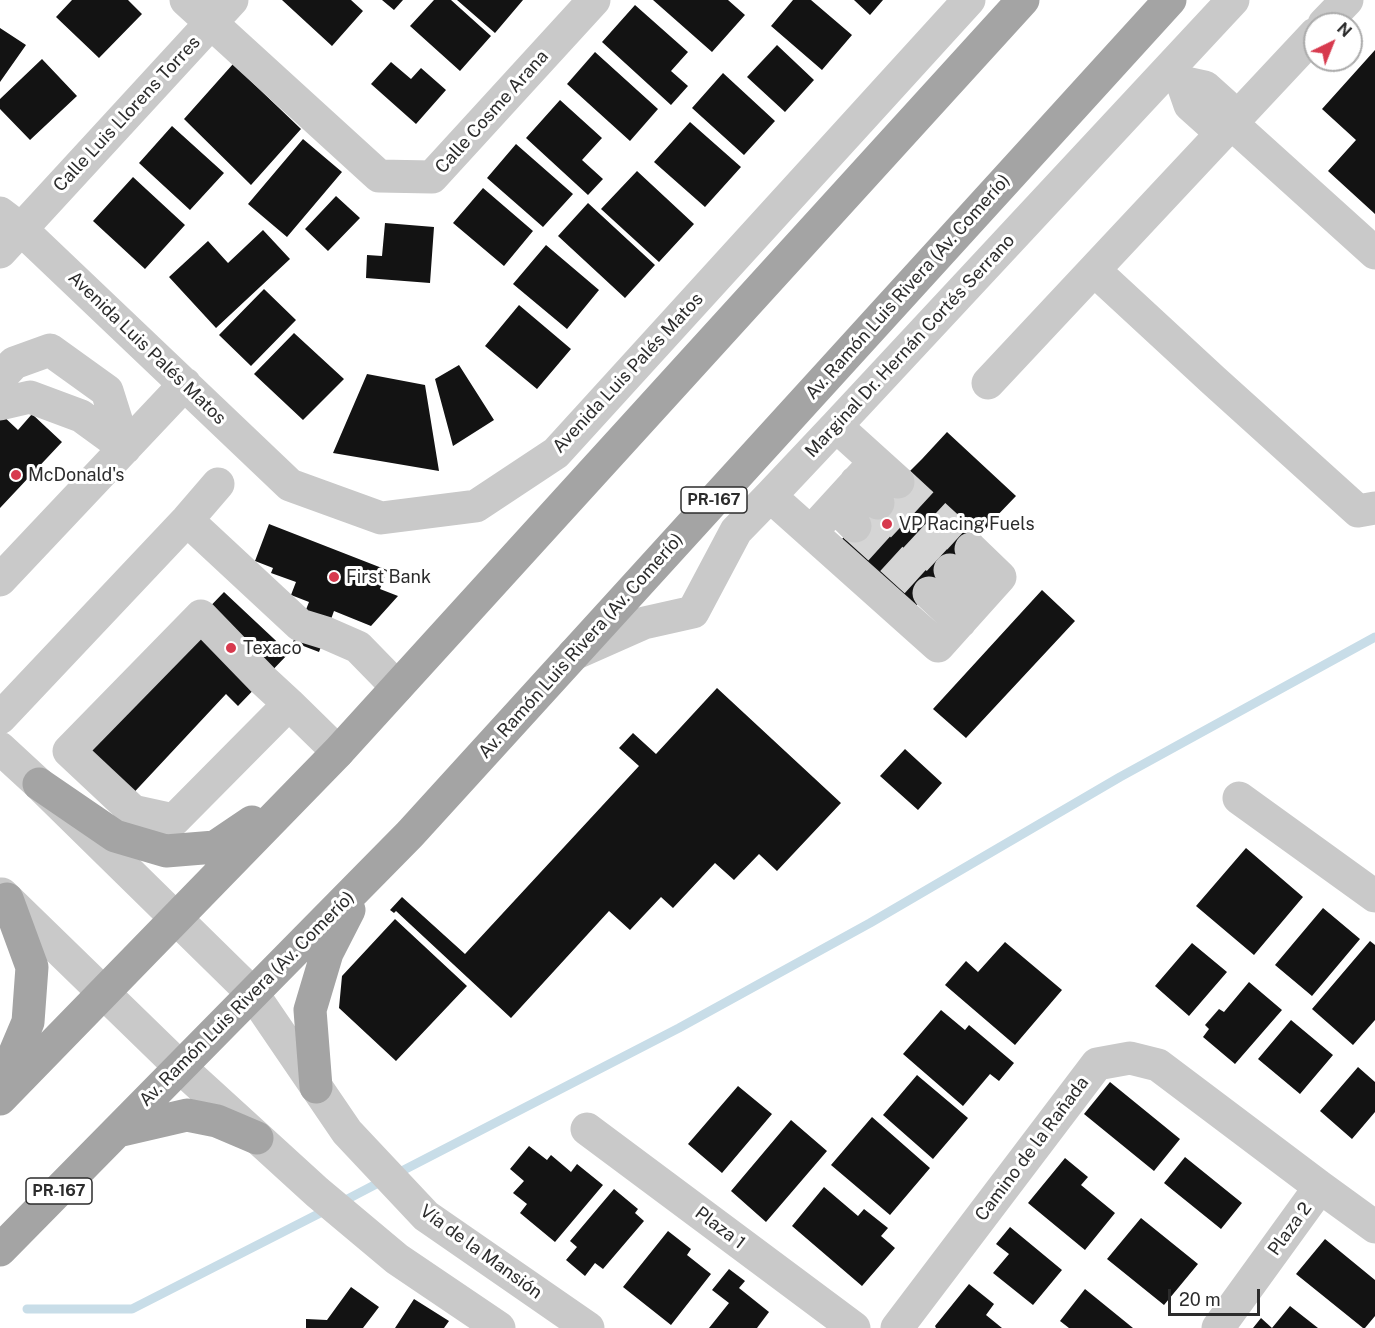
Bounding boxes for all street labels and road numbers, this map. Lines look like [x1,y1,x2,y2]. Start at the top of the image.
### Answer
street label: Calle Luis Llorens Torres [49,32,205,196]
street label: Calle Cosme Arana [431,46,553,178]
street label: Av. Ramón Luis Rivera (Av. Comerío) [801,170,1015,404]
street label: Marginal Dr. Hernán Cortés Serrano [801,230,1019,462]
street label: Avenida Luis Palés Matos [64,267,230,429]
street label: Avenida Luis Palés Matos [548,289,708,457]
road number: PR-167 [681,487,747,513]
street label: Av. Ramón Luis Rivera (Av. Comerío) [474,529,688,763]
street label: Av. Ramón Luis Rivera (Av. Comerío) [135,887,359,1111]
street label: Camino de la Rañada [971,1073,1093,1225]
road number: PR-167 [26,1178,92,1204]
street label: Plaza 2 [1263,1198,1317,1260]
street label: Vía de la Mansión [416,1200,546,1304]
street label: Plaza 1 [691,1202,749,1254]

